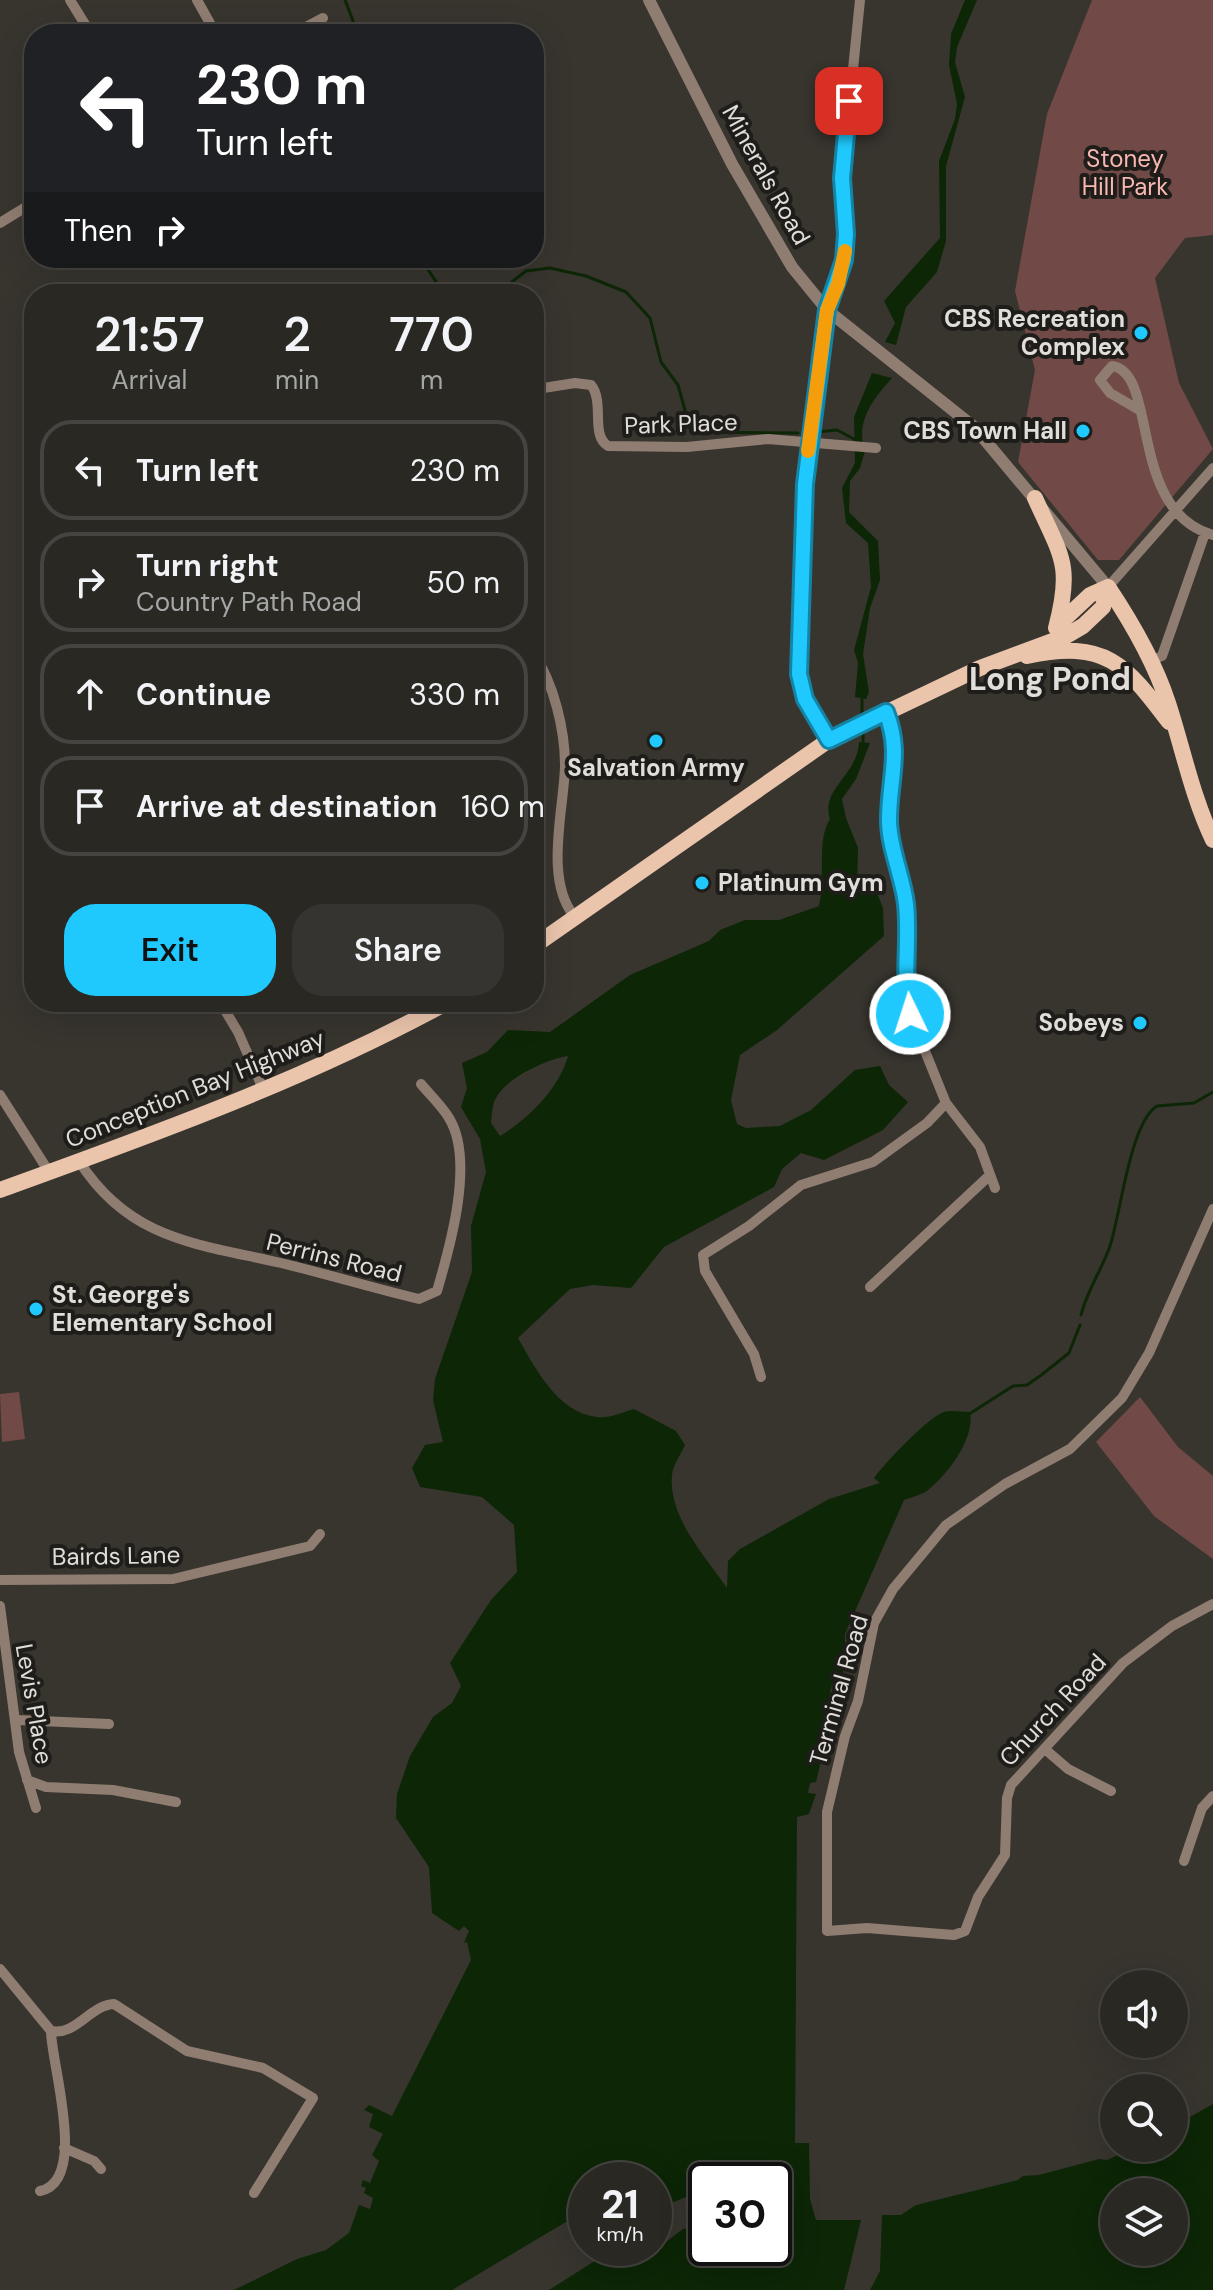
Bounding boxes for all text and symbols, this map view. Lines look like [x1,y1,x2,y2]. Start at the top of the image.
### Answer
text: 230 m [196,48,367,121]
icon: left [64,56,168,160]
pin [815,67,883,135]
icon: arrive [827,79,871,123]
street label: Minerals Road [715,99,818,250]
text: Turn left [196,119,333,166]
park label: Stoney Hill Park [1082,143,1168,202]
icon: right [148,208,192,252]
text: Then [64,211,132,250]
text: 21:57 [94,303,205,366]
text: 2 [283,303,311,366]
text: 770 [389,303,474,366]
place label: CBS Recreation Complex [944,303,1125,362]
marker: CBS Recreation Complex [1132,324,1150,342]
text: Arrival [112,363,187,397]
text: min [275,363,319,397]
text: m [420,363,443,397]
street label: Park Place [624,406,738,441]
place label: CBS Town Hall [903,415,1067,446]
marker: CBS Town Hall [1074,422,1092,440]
icon: left [68,448,112,492]
text: Turn left [136,451,259,490]
text: 230 m [410,451,500,490]
text: Turn right [136,546,279,585]
icon: right [68,560,112,604]
text: 50 m [426,563,500,602]
text: Country Path Road [136,585,362,619]
district label: Long Pond [969,658,1131,700]
icon: ahead [68,672,112,716]
text: Continue [136,675,271,714]
text: 330 m [409,675,500,714]
marker: Salvation Army [647,732,665,750]
place label: Salvation Army [567,752,745,783]
icon: arrive [68,784,112,828]
text: Arrive at destination [136,787,437,826]
text: 160 m [461,787,545,826]
place label: Platinum Gym [718,867,884,898]
marker: Platinum Gym [693,874,711,892]
button: Exit [64,904,276,996]
button: Share [292,904,504,996]
position arrow [868,972,952,1056]
place label: Sobeys [1039,1007,1124,1038]
marker: Sobeys [1131,1014,1149,1032]
street label: Conception Bay Highway [61,1022,329,1155]
street label: Perrins Road [263,1226,405,1289]
place label: St. George's Elementary School [52,1279,273,1338]
marker: St. George's Elementary School [27,1300,45,1318]
street label: Bairds Lane [52,1539,180,1572]
street label: Terminal Road [802,1611,875,1769]
street label: Levis Place [9,1641,60,1767]
street label: Church Road [993,1647,1113,1773]
map controls [1100,1970,1188,2266]
button: sound [1100,1970,1188,2058]
button: search [1100,2074,1188,2162]
speed limit sign: 30 [688,2162,792,2266]
text: 21 [601,2178,639,2230]
button: layers [1100,2178,1188,2266]
text: km/h [596,2221,644,2247]

